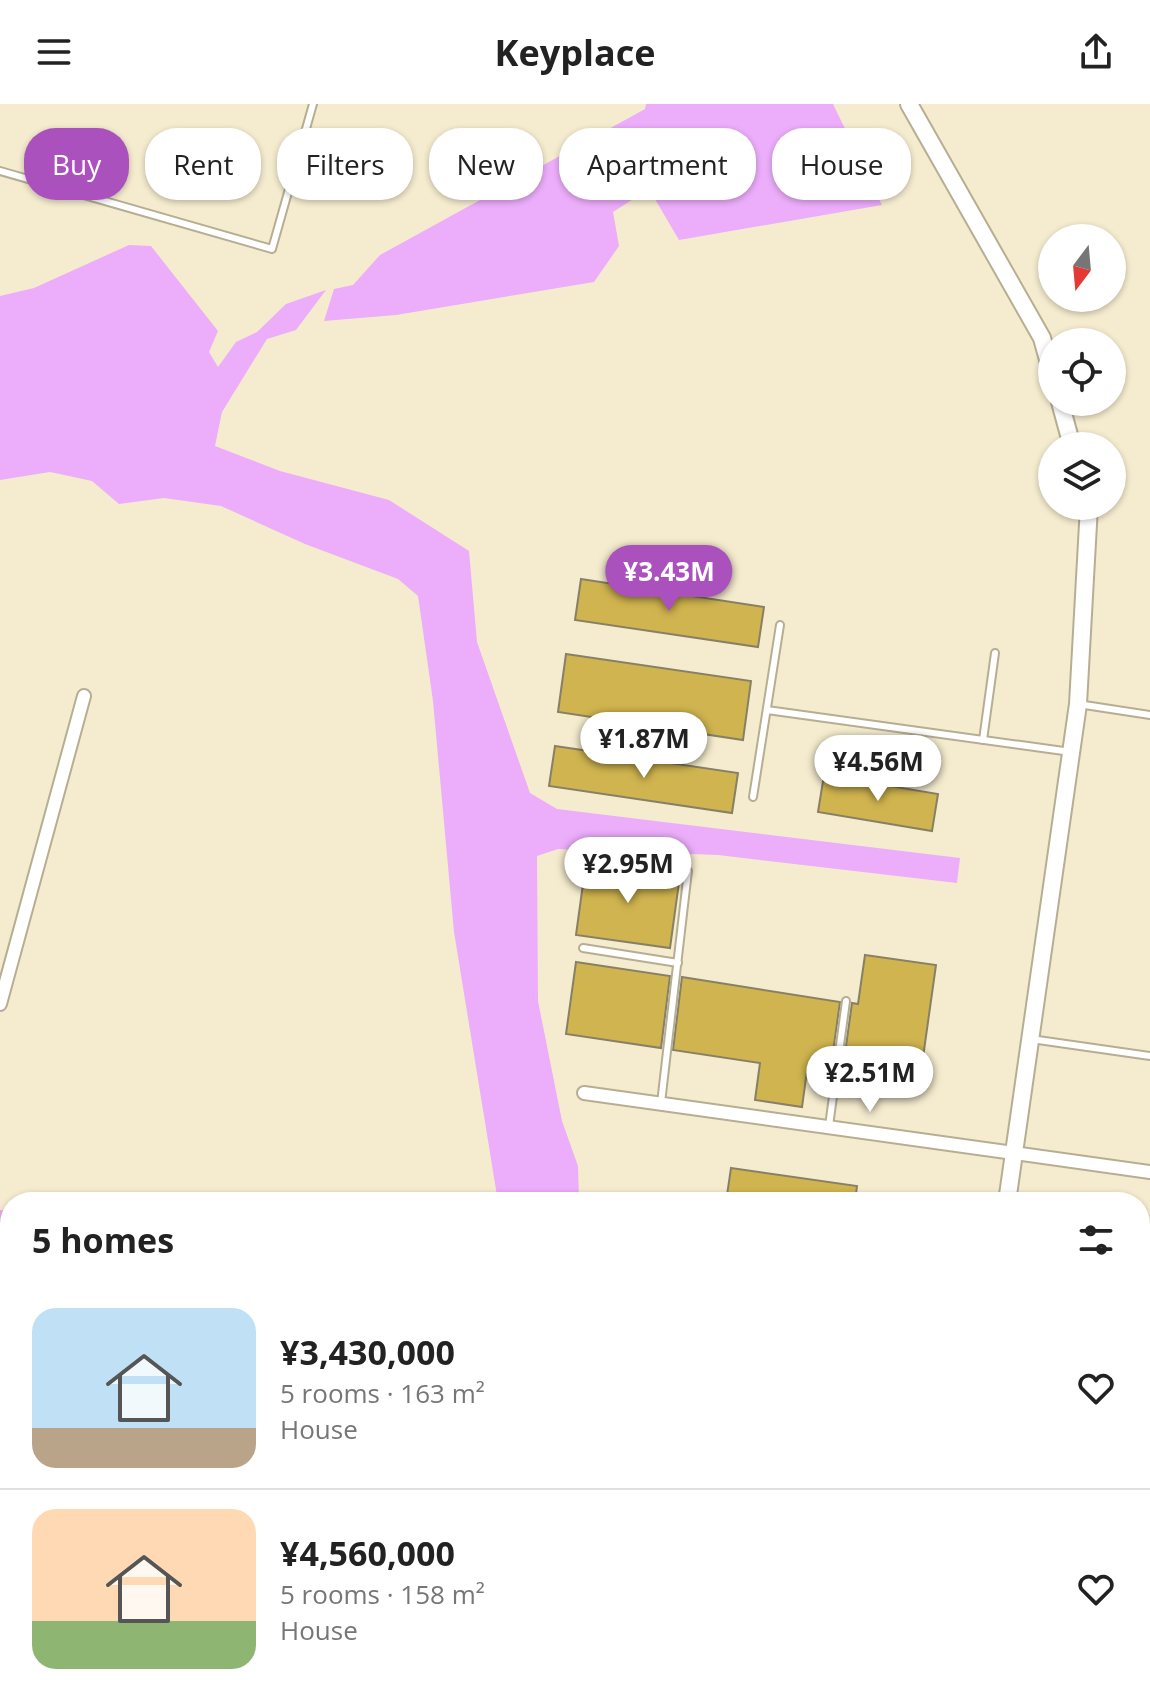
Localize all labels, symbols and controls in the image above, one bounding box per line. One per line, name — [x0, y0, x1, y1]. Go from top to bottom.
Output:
text: Keyplace — [495, 28, 655, 77]
icon: menu — [32, 30, 76, 74]
icon: share — [1074, 30, 1118, 74]
chip: Buy — [24, 128, 129, 200]
chip: Rent — [145, 128, 261, 200]
chip: Filters — [277, 128, 413, 200]
chip: New — [429, 128, 543, 200]
chip: Apartment — [559, 128, 756, 200]
chip: House — [772, 128, 911, 200]
north arrow — [1038, 224, 1126, 312]
map controls — [1038, 224, 1126, 520]
button: locate — [1038, 328, 1126, 416]
button: layers — [1038, 432, 1126, 520]
pin: ¥3.43M — [604, 545, 734, 613]
text: ¥3.43M — [623, 553, 715, 589]
pin: ¥1.87M — [579, 712, 709, 780]
text: ¥1.87M — [598, 720, 690, 756]
pin: ¥4.56M — [813, 735, 943, 803]
text: ¥4.56M — [832, 743, 924, 779]
pin: ¥2.95M — [563, 837, 693, 905]
text: ¥2.95M — [582, 845, 674, 881]
pin: ¥2.51M — [805, 1046, 935, 1114]
text: ¥2.51M — [824, 1054, 916, 1090]
text: 5 homes — [32, 1217, 174, 1263]
icon: filters — [1074, 1218, 1118, 1262]
text: ¥3,430,000 — [280, 1329, 455, 1375]
icon: home — [96, 1340, 192, 1436]
icon: heart — [1074, 1366, 1118, 1410]
text: 5 rooms · 163 m² — [280, 1375, 485, 1411]
text: House — [280, 1411, 358, 1447]
text: ¥4,560,000 — [280, 1530, 455, 1576]
icon: home — [96, 1541, 192, 1637]
icon: heart — [1074, 1567, 1118, 1611]
text: 5 rooms · 158 m² — [280, 1576, 485, 1612]
text: House — [280, 1612, 358, 1648]

